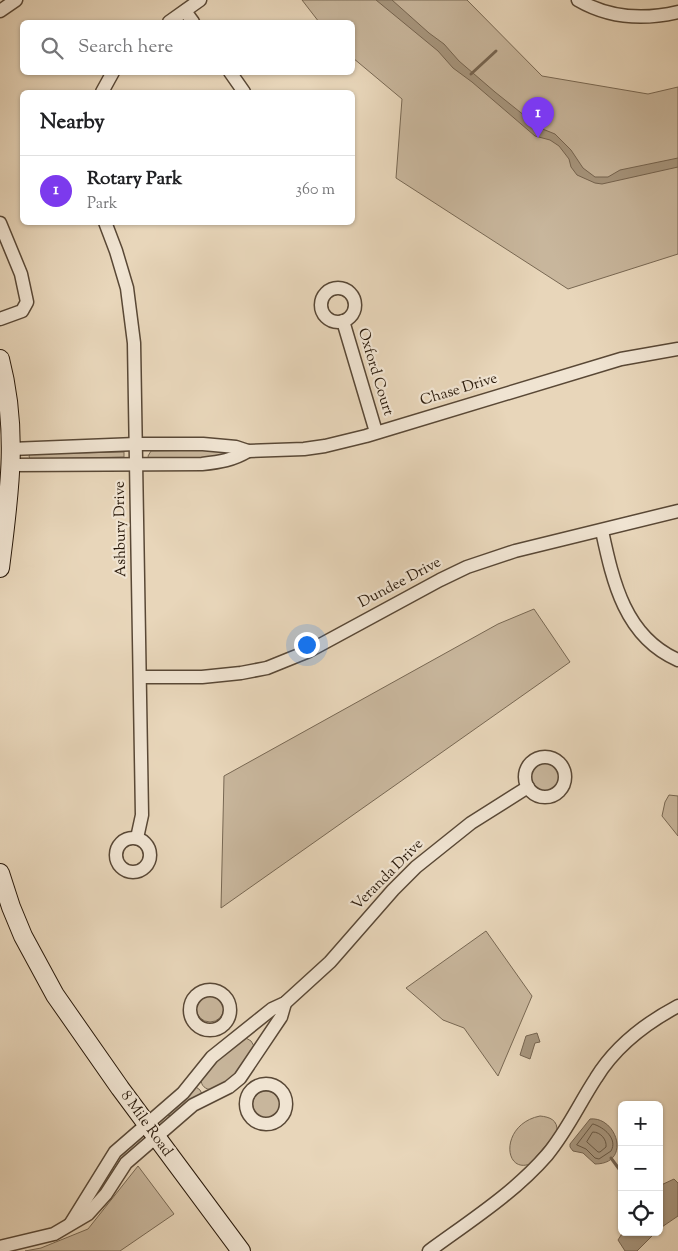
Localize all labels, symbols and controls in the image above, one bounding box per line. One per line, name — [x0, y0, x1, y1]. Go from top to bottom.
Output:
search box — [20, 20, 355, 75]
icon: search — [38, 34, 66, 62]
text: Search here — [78, 34, 173, 61]
pin: 1 — [522, 97, 554, 138]
text: Nearby — [40, 108, 105, 138]
text: Rotary Park — [87, 166, 182, 193]
text: 1 — [53, 179, 59, 202]
text: 360 m — [296, 179, 335, 202]
text: Park — [87, 193, 118, 216]
street label: Oxford Court — [352, 326, 398, 418]
street label: Chase Drive — [418, 368, 500, 412]
street label: Ashbury Drive — [110, 481, 132, 577]
street label: Dundee Drive — [355, 552, 445, 614]
your location — [294, 632, 320, 658]
street label: Veranda Drive — [347, 834, 429, 916]
street label: 8 Mile Road — [115, 1087, 177, 1162]
map controls — [618, 1101, 663, 1236]
button: + — [618, 1101, 663, 1146]
button: − — [618, 1146, 663, 1191]
button: locate — [618, 1191, 663, 1236]

